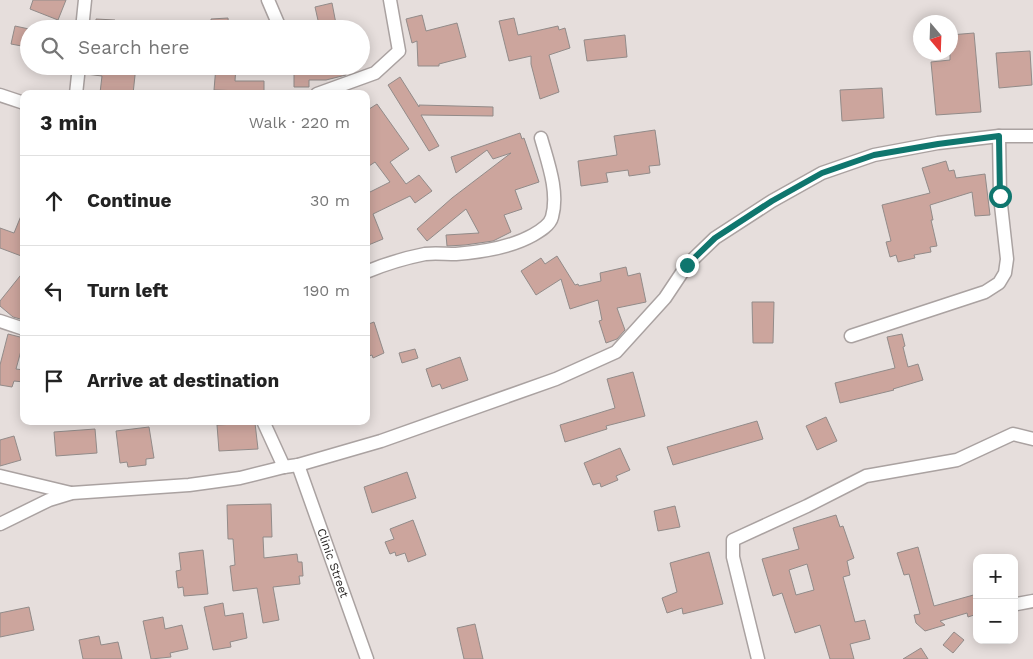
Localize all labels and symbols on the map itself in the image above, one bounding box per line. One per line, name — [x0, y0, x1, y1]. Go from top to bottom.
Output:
north arrow — [913, 15, 958, 60]
route start — [989, 185, 1012, 208]
route end — [676, 254, 699, 277]
street label: Clinic Street — [314, 526, 352, 600]

